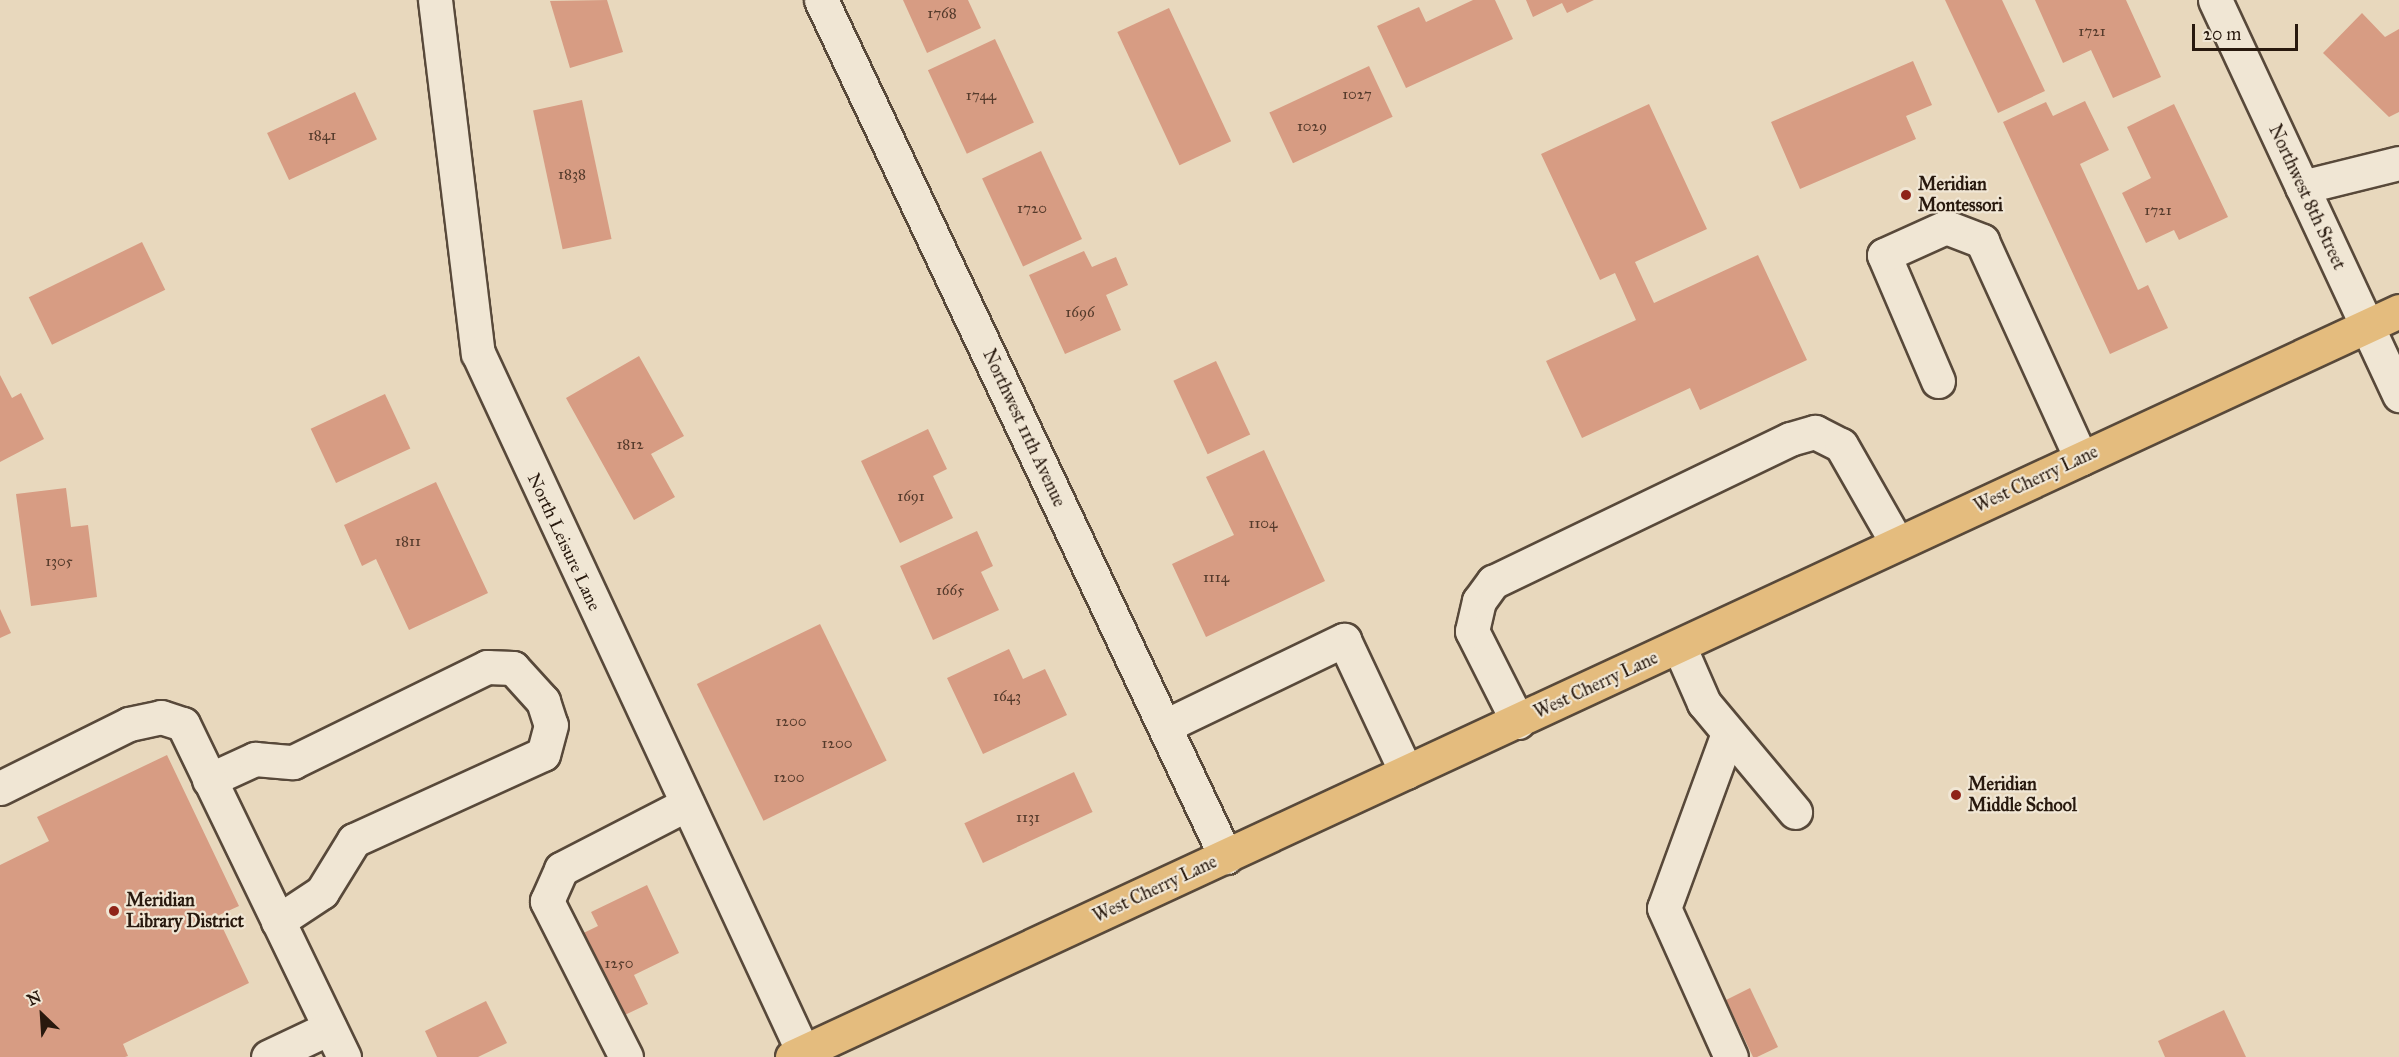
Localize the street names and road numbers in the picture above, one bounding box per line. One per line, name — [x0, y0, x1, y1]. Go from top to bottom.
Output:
street label: Northwest 8th Street — [2264, 121, 2350, 273]
street label: Northwest 11th Avenue — [978, 346, 1070, 510]
street label: West Cherry Lane — [1971, 441, 2101, 517]
street label: North Leisure Lane — [523, 470, 605, 614]
street label: West Cherry Lane — [1531, 647, 1661, 723]
street label: West Cherry Lane — [1090, 851, 1220, 927]

